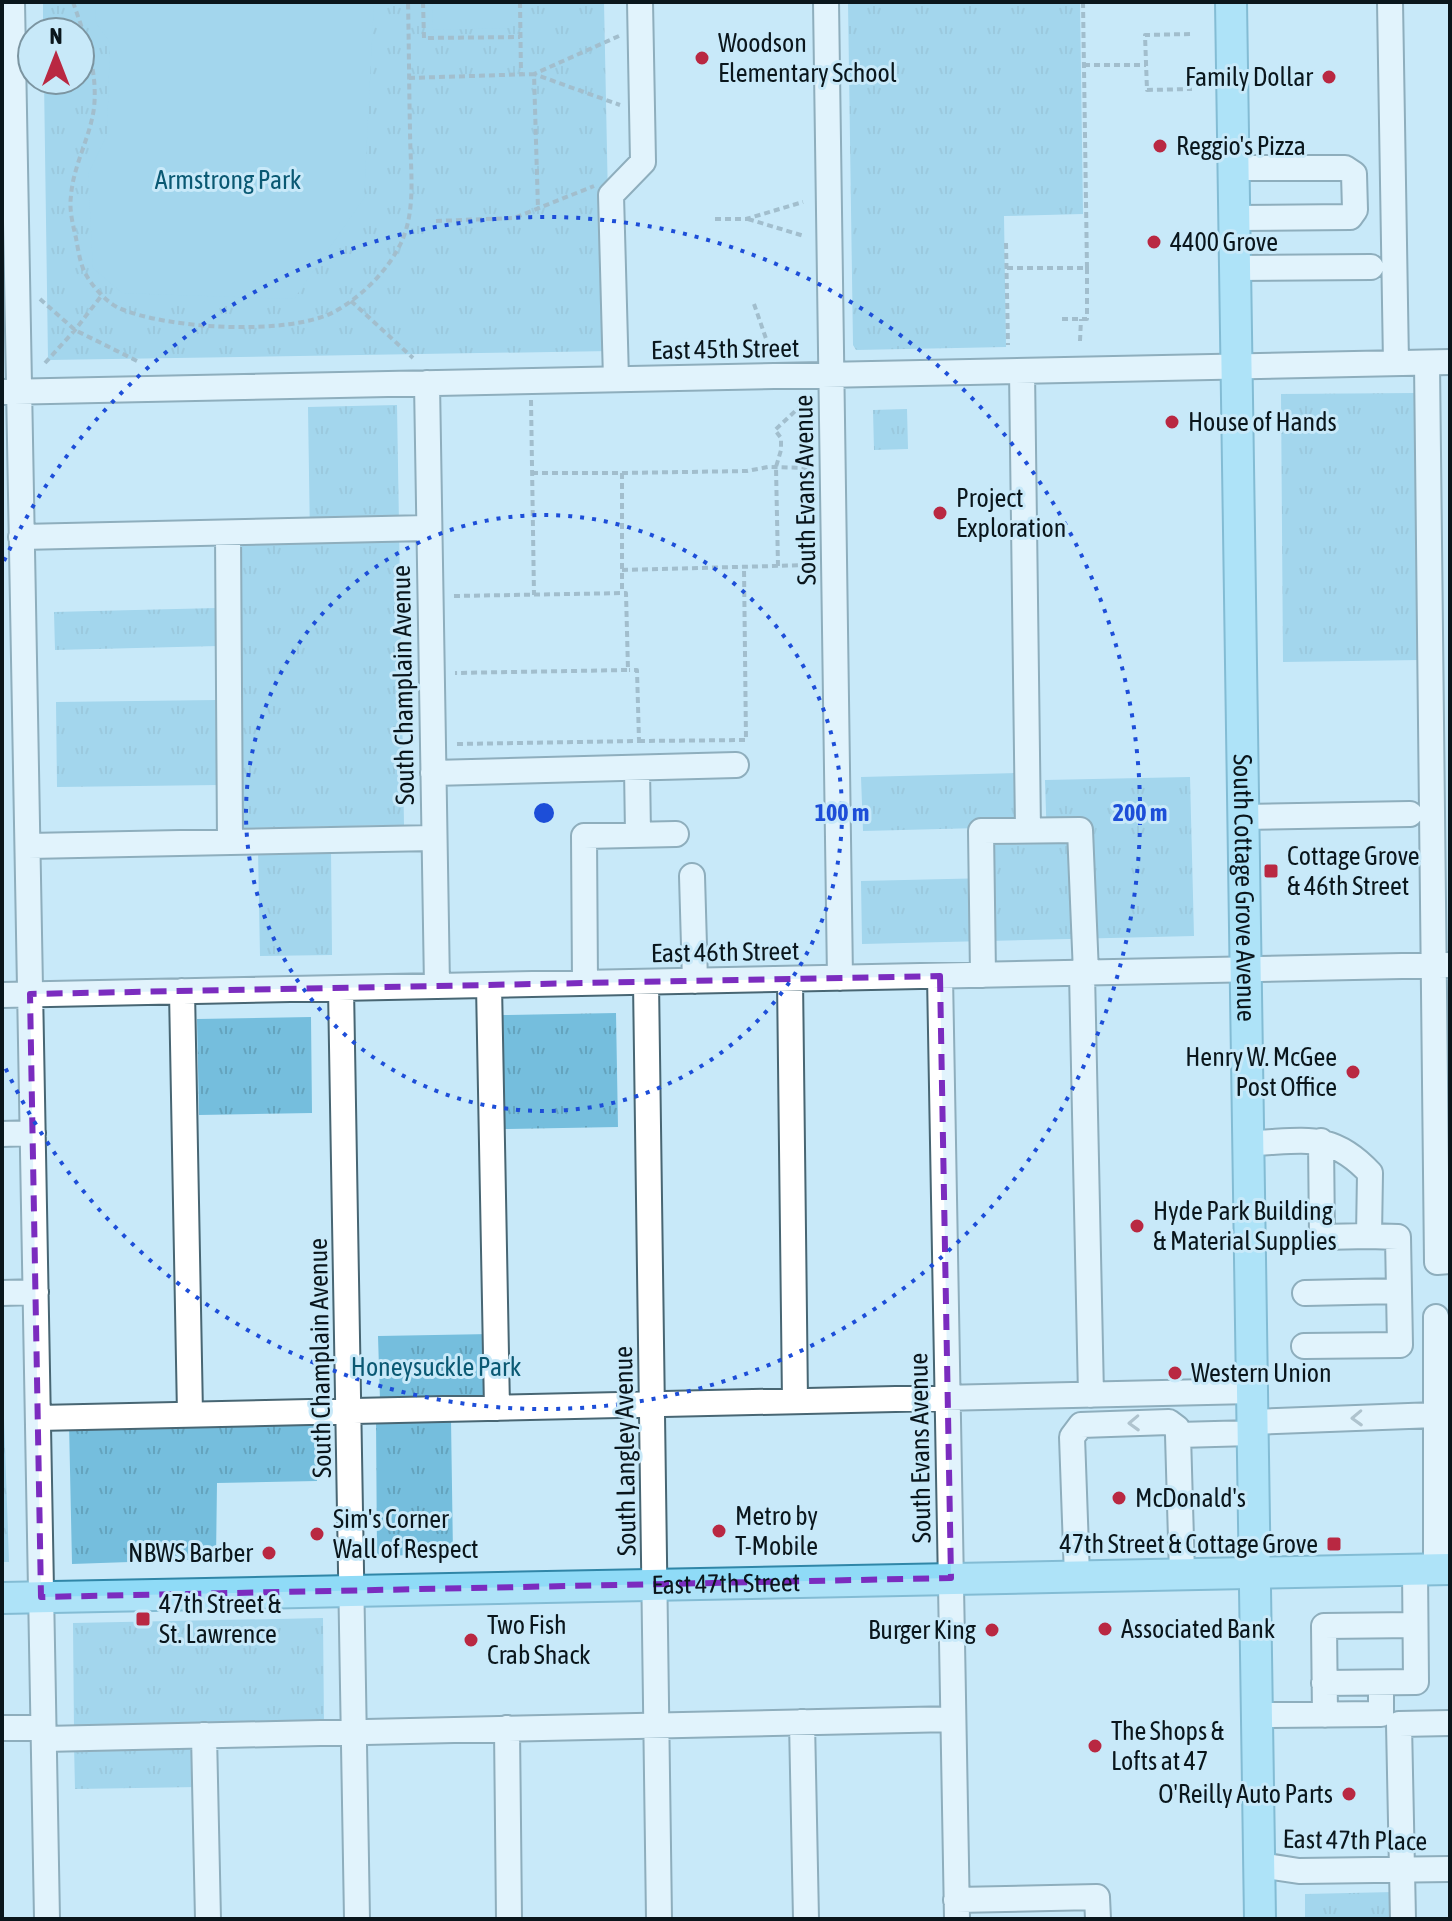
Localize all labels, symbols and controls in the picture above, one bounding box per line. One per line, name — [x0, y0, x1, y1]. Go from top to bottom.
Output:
north arrow — [16, 16, 96, 96]
text: N — [50, 23, 62, 49]
place label: Woodson Elementary School — [718, 28, 897, 88]
marker: Woodson Elementary School — [693, 49, 711, 67]
place label: Family Dollar — [1185, 62, 1313, 92]
marker: Family Dollar — [1320, 68, 1338, 86]
place label: Reggio's Pizza — [1176, 131, 1306, 161]
marker: Reggio's Pizza — [1151, 137, 1169, 155]
park label: Armstrong Park — [155, 165, 301, 195]
place label: 4400 Grove — [1170, 227, 1278, 257]
marker: 4400 Grove — [1145, 233, 1163, 251]
street label: East 45th Street — [650, 333, 800, 365]
street label: South Evans Avenue — [788, 395, 822, 585]
place label: House of Hands — [1188, 407, 1337, 437]
marker: House of Hands — [1163, 413, 1181, 431]
place label: Project Exploration — [956, 483, 1066, 543]
marker: Project Exploration — [931, 504, 949, 522]
street label: South Champlain Avenue — [386, 565, 420, 805]
street label: South Cottage Grove Avenue — [1227, 754, 1261, 1022]
centre of rings — [530, 799, 558, 827]
text: 100 m — [815, 799, 869, 826]
text: 200 m — [1113, 799, 1167, 826]
place label: Cottage Grove & 46th Street — [1287, 841, 1420, 901]
marker: Cottage Grove & 46th Street — [1262, 862, 1280, 880]
street label: East 46th Street — [650, 936, 800, 968]
place label: Henry W. McGee Post Office — [1185, 1042, 1337, 1102]
marker: Henry W. McGee Post Office — [1344, 1063, 1362, 1081]
place label: Hyde Park Building & Material Supplies — [1153, 1196, 1337, 1256]
marker: Hyde Park Building & Material Supplies — [1128, 1217, 1146, 1235]
street label: South Champlain Avenue — [303, 1238, 337, 1478]
street label: South Langley Avenue — [608, 1346, 642, 1556]
park label: Honeysuckle Park — [351, 1352, 521, 1382]
street label: South Evans Avenue — [903, 1353, 937, 1543]
place label: Western Union — [1191, 1358, 1332, 1388]
marker: Western Union — [1166, 1364, 1184, 1382]
one-way arrow — [1350, 1410, 1363, 1427]
one-way arrow — [1127, 1415, 1140, 1432]
place label: McDonald's — [1135, 1483, 1246, 1513]
marker: McDonald's — [1110, 1489, 1128, 1507]
place label: Metro by T-Mobile — [735, 1501, 818, 1561]
place label: Sim's Corner Wall of Respect — [333, 1504, 479, 1564]
marker: Metro by T-Mobile — [710, 1522, 728, 1540]
marker: Sim's Corner Wall of Respect — [308, 1525, 326, 1543]
place label: 47th Street & Cottage Grove — [1060, 1529, 1318, 1559]
marker: 47th Street & Cottage Grove — [1325, 1535, 1343, 1553]
place label: NBWS Barber — [128, 1538, 253, 1568]
marker: NBWS Barber — [260, 1544, 278, 1562]
street label: East 47th Street — [651, 1567, 800, 1600]
place label: 47th Street & St. Lawrence — [159, 1589, 282, 1649]
marker: 47th Street & St. Lawrence — [134, 1610, 152, 1628]
place label: Two Fish Crab Shack — [487, 1610, 591, 1670]
place label: Associated Bank — [1121, 1614, 1275, 1644]
place label: Burger King — [868, 1615, 977, 1645]
marker: Associated Bank — [1096, 1620, 1114, 1638]
marker: Burger King — [983, 1621, 1001, 1639]
marker: Two Fish Crab Shack — [462, 1631, 480, 1649]
place label: The Shops & Lofts at 47 — [1111, 1716, 1225, 1776]
marker: The Shops & Lofts at 47 — [1086, 1737, 1104, 1755]
place label: O'Reilly Auto Parts — [1158, 1779, 1333, 1809]
marker: O'Reilly Auto Parts — [1340, 1785, 1358, 1803]
street label: East 47th Place — [1282, 1824, 1428, 1856]

